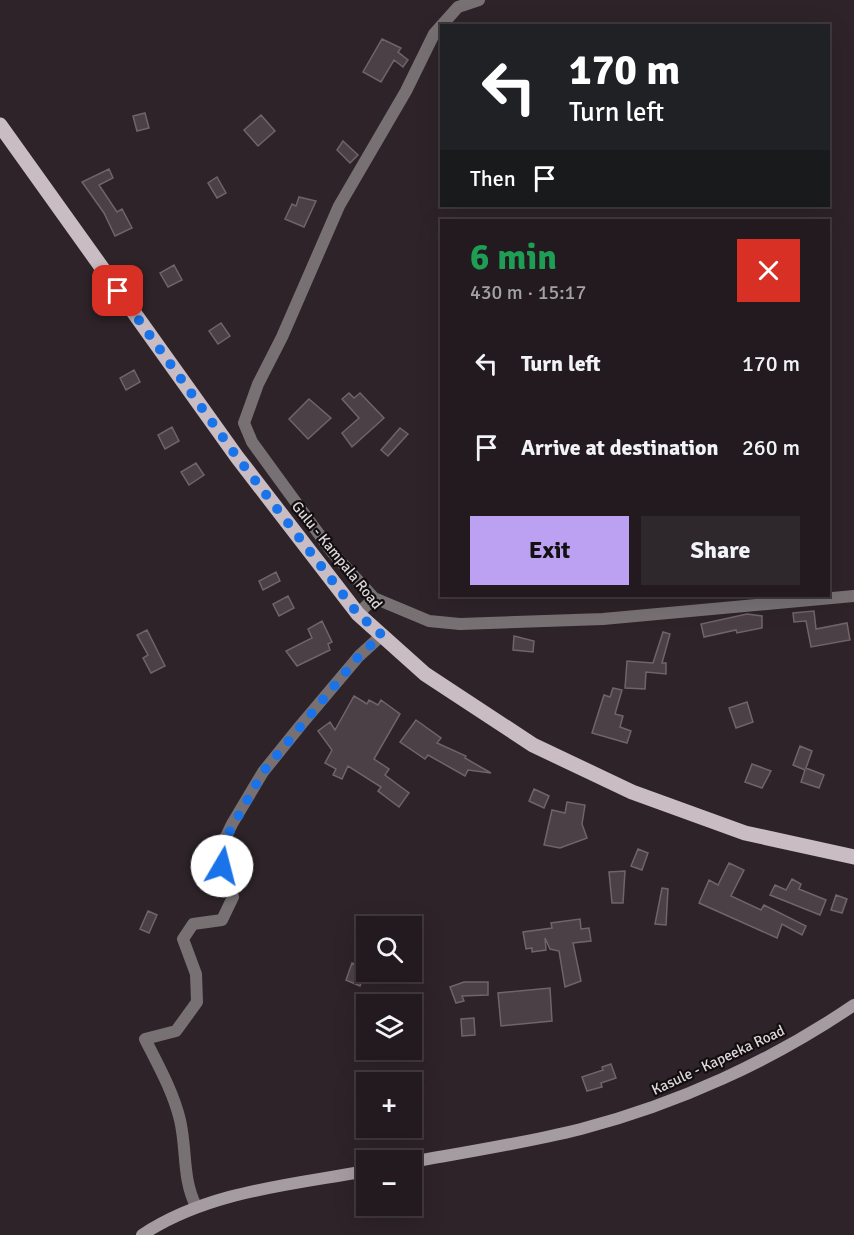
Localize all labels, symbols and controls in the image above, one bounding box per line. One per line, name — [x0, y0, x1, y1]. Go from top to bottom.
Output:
text: 170 m — [569, 45, 680, 96]
icon: left — [470, 48, 548, 126]
text: Turn left — [569, 96, 664, 129]
icon: arrive — [528, 162, 561, 195]
text: Then — [470, 165, 516, 192]
text: 6 min — [470, 235, 557, 280]
button: close — [737, 239, 800, 302]
pin — [92, 265, 143, 316]
icon: arrive — [101, 274, 134, 307]
text: 430 m · 15:17 — [470, 280, 586, 305]
icon: left — [470, 347, 503, 380]
text: Turn left — [521, 350, 601, 377]
text: 170 m — [742, 350, 800, 377]
icon: arrive — [470, 431, 503, 464]
text: Arrive at destination — [521, 434, 718, 461]
text: 260 m — [742, 434, 800, 461]
street label: Gulu - Kampala Road — [288, 497, 386, 613]
button: Exit — [470, 516, 629, 585]
button: Share — [641, 516, 800, 585]
position arrow — [190, 834, 254, 898]
map controls — [356, 916, 422, 1216]
button: search — [356, 916, 422, 982]
button: layers — [356, 994, 422, 1060]
street label: Kasule - Kapeeka Road — [649, 1021, 788, 1099]
button: + — [356, 1072, 422, 1138]
button: − — [356, 1150, 422, 1216]

